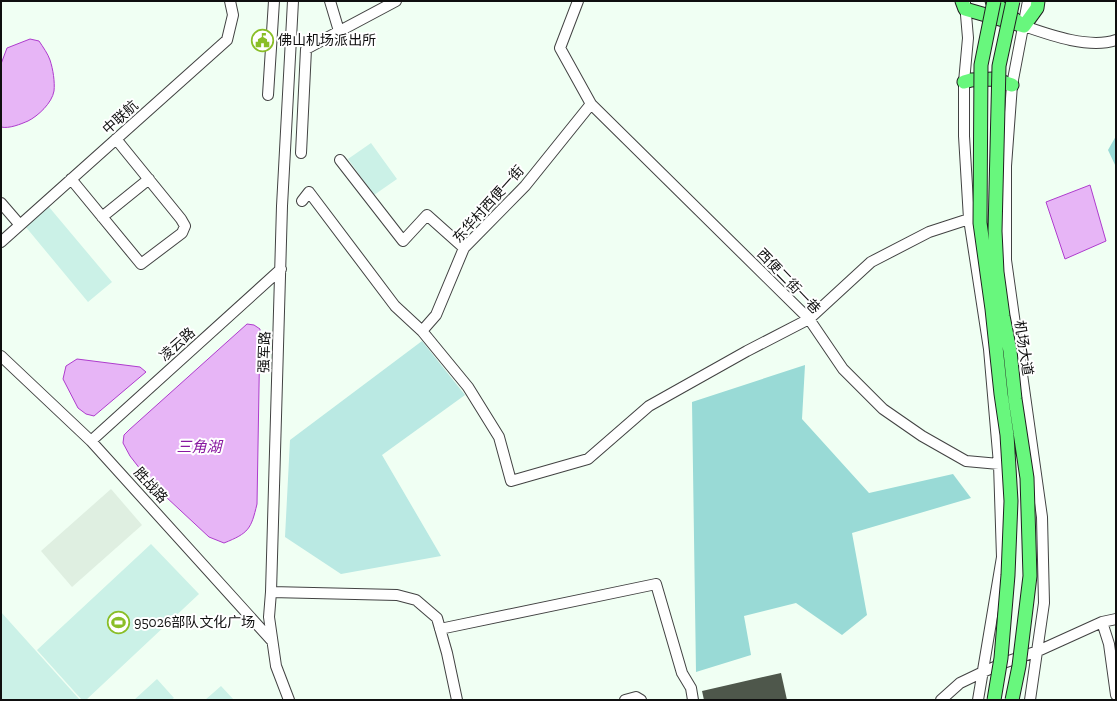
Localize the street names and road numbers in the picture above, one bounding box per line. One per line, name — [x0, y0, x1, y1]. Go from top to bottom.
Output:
street label: 中联航 — [99, 97, 142, 138]
street label: 东华村西便一街 — [449, 162, 527, 246]
street label: 西便二街一巷 — [753, 245, 824, 317]
street label: 机场大道 — [1011, 319, 1036, 377]
street label: 凌云路 — [156, 324, 199, 365]
street label: 强军路 — [255, 331, 274, 373]
street label: 胜战路 — [130, 464, 171, 507]

